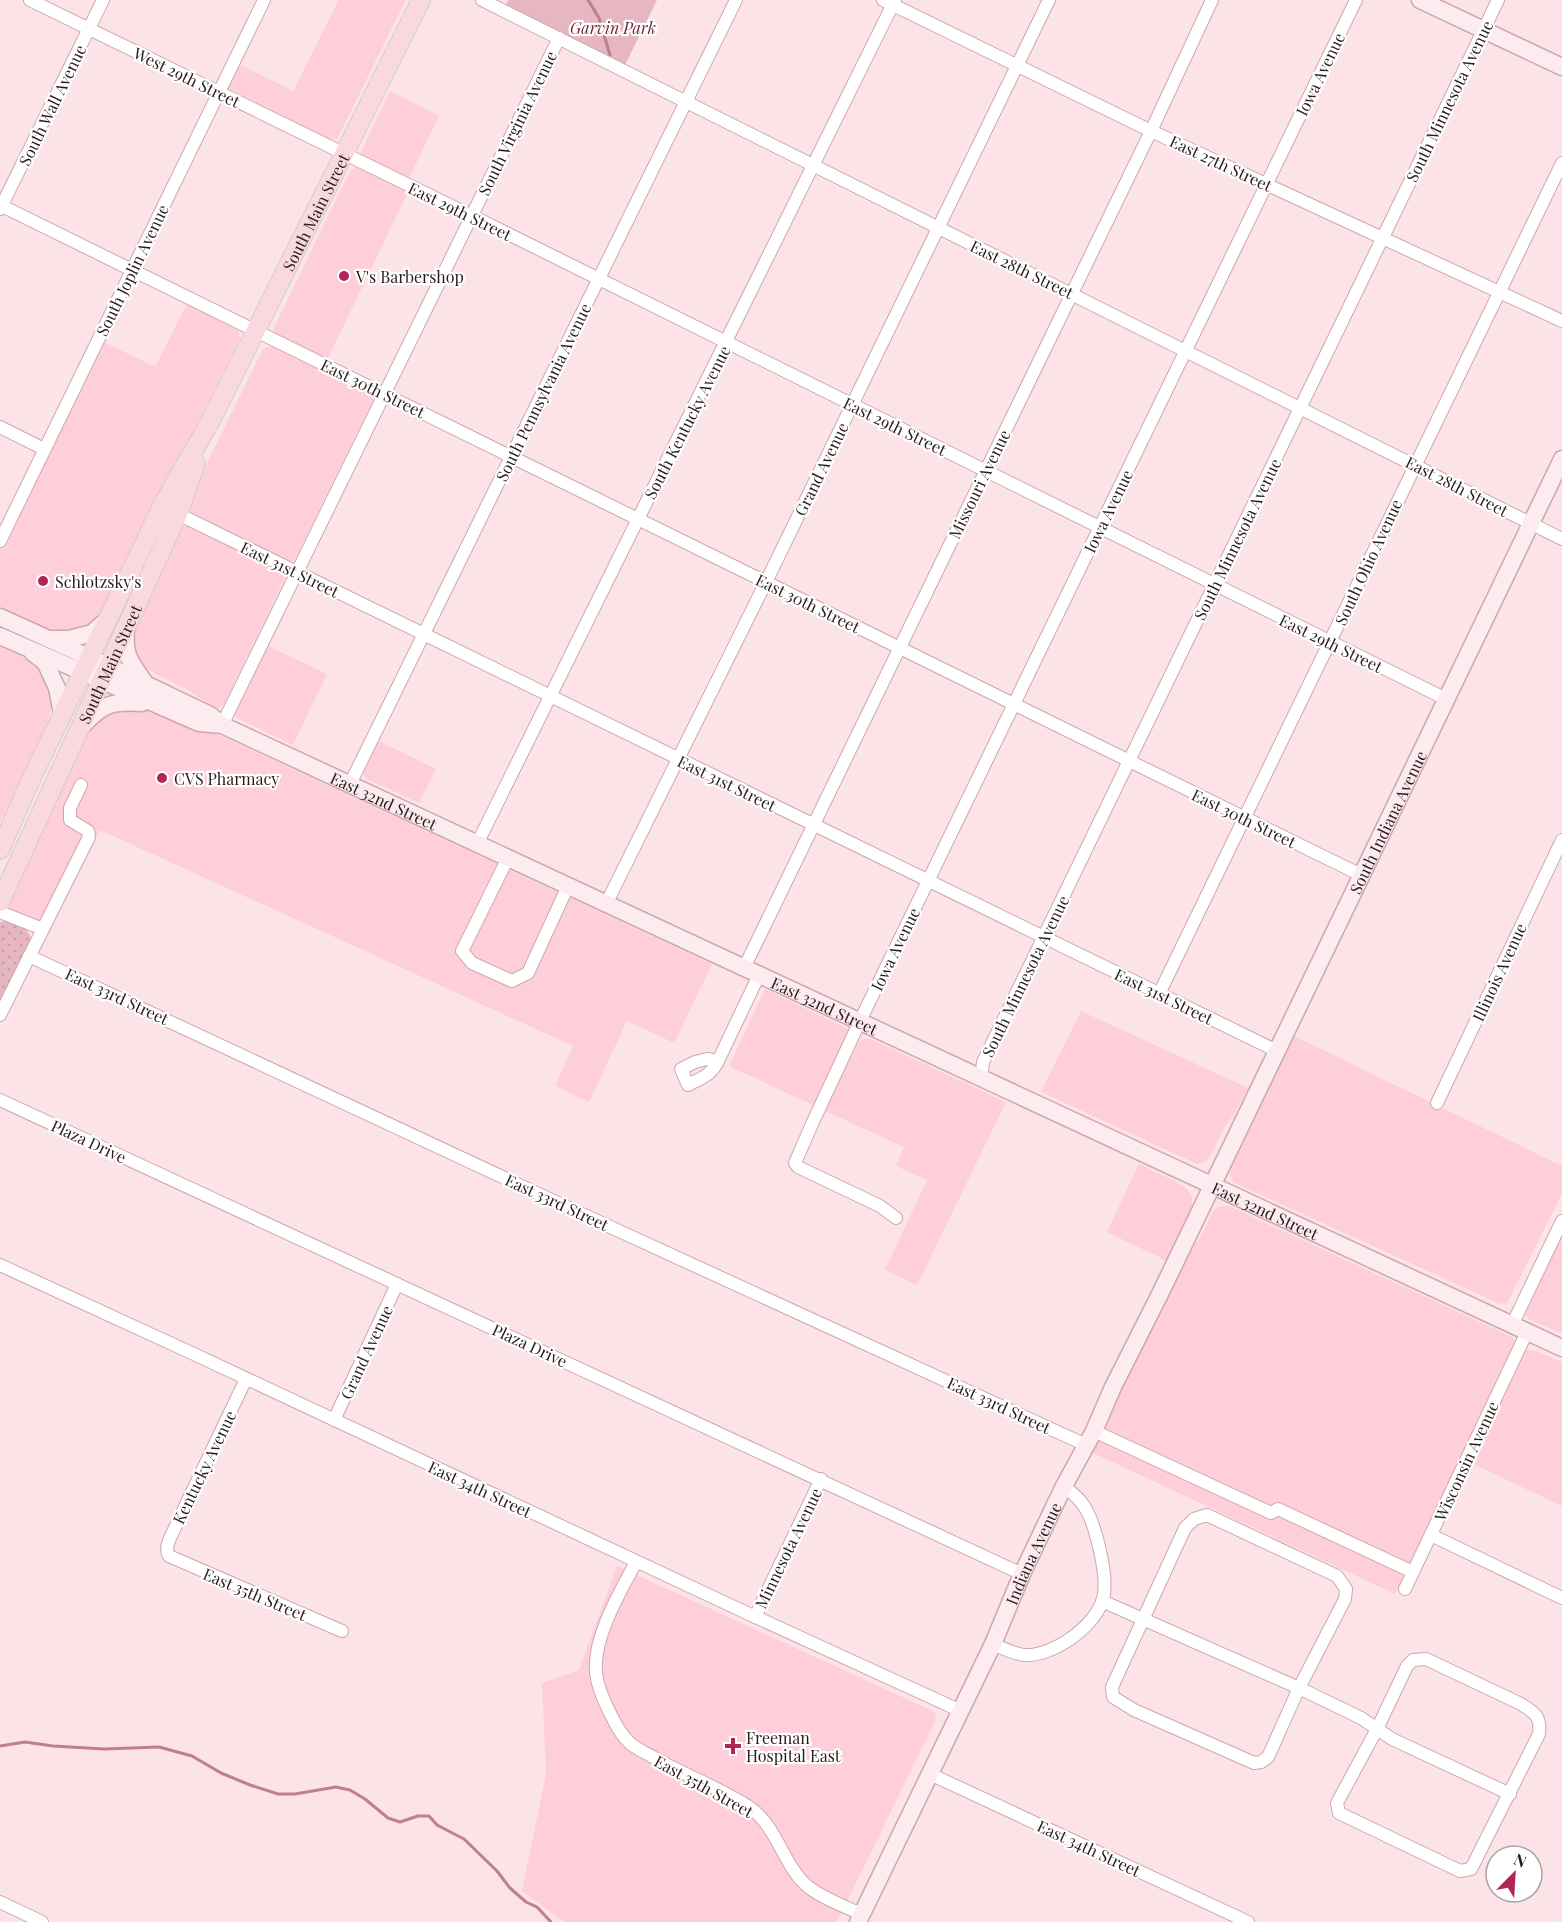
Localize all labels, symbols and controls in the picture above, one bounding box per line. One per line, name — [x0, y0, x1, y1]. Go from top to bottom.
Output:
park label: Garvin Park — [570, 17, 656, 38]
street label: South Minnesota Avenue — [1401, 17, 1497, 185]
street label: Iowa Avenue — [1291, 29, 1349, 119]
street label: South Wall Avenue — [14, 41, 90, 169]
street label: West 29th Street — [129, 42, 244, 112]
street label: South Virginia Avenue — [473, 47, 561, 199]
street label: East 27th Street — [1167, 130, 1276, 196]
street label: South Main Street — [277, 149, 353, 274]
street label: East 29th Street — [405, 177, 515, 245]
street label: South Joplin Avenue — [91, 201, 173, 339]
street label: East 28th Street — [967, 235, 1077, 303]
place label: V's Barbershop — [355, 266, 464, 287]
marker: V's Barbershop — [337, 269, 351, 283]
street label: South Pennsylvania Avenue — [491, 300, 595, 484]
street label: South Kentucky Avenue — [639, 342, 735, 502]
street label: East 30th Street — [318, 354, 429, 422]
street label: East 29th Street — [840, 392, 950, 460]
street label: Grand Avenue — [789, 419, 853, 519]
street label: Missouri Avenue — [943, 426, 1015, 542]
street label: East 28th Street — [1402, 451, 1512, 521]
street label: South Minnesota Avenue — [1189, 455, 1285, 623]
street label: Iowa Avenue — [1079, 466, 1137, 556]
street label: South Ohio Avenue — [1330, 496, 1406, 628]
street label: East 31st Street — [237, 536, 343, 602]
street label: East 30th Street — [753, 569, 864, 637]
place label: Schlotzsky's — [55, 571, 141, 592]
marker: Schlotzsky's — [36, 574, 50, 588]
street label: South Main Street — [73, 601, 146, 727]
street label: East 29th Street — [1276, 609, 1386, 677]
street label: South Indiana Avenue — [1344, 747, 1431, 897]
street label: East 31st Street — [674, 750, 780, 816]
street label: East 32nd Street — [327, 767, 441, 834]
place label: CVS Pharmacy — [174, 768, 279, 789]
marker: CVS Pharmacy — [155, 771, 169, 785]
street label: East 30th Street — [1189, 784, 1300, 852]
street label: South Minnesota Avenue — [977, 892, 1073, 1060]
street label: Iowa Avenue — [866, 904, 924, 994]
street label: Illinois Avenue — [1467, 920, 1531, 1024]
street label: East 33rd Street — [62, 963, 172, 1029]
street label: East 31st Street — [1111, 963, 1217, 1029]
street label: East 32nd Street — [768, 971, 882, 1039]
street label: Plaza Drive — [48, 1115, 130, 1167]
street label: East 33rd Street — [502, 1169, 612, 1235]
street label: East 32nd Street — [1209, 1176, 1322, 1244]
street label: Grand Avenue — [335, 1302, 397, 1402]
street label: Plaza Drive — [489, 1319, 571, 1371]
street label: East 33rd Street — [944, 1372, 1054, 1438]
street label: Wisconsin Avenue — [1429, 1398, 1503, 1525]
street label: Kentucky Avenue — [167, 1407, 241, 1527]
street label: East 34th Street — [425, 1456, 535, 1522]
street label: Minnesota Avenue — [750, 1484, 826, 1612]
street label: Indiana Avenue — [1000, 1499, 1065, 1608]
street label: East 35th Street — [200, 1563, 310, 1625]
place label: Freeman Hospital East — [746, 1727, 841, 1766]
marker: Freeman Hospital East — [724, 1737, 742, 1755]
street label: East 35th Street — [651, 1750, 758, 1822]
street label: East 34th Street — [1034, 1815, 1144, 1881]
north arrow — [1484, 1844, 1544, 1904]
text: N — [1511, 1848, 1530, 1872]

